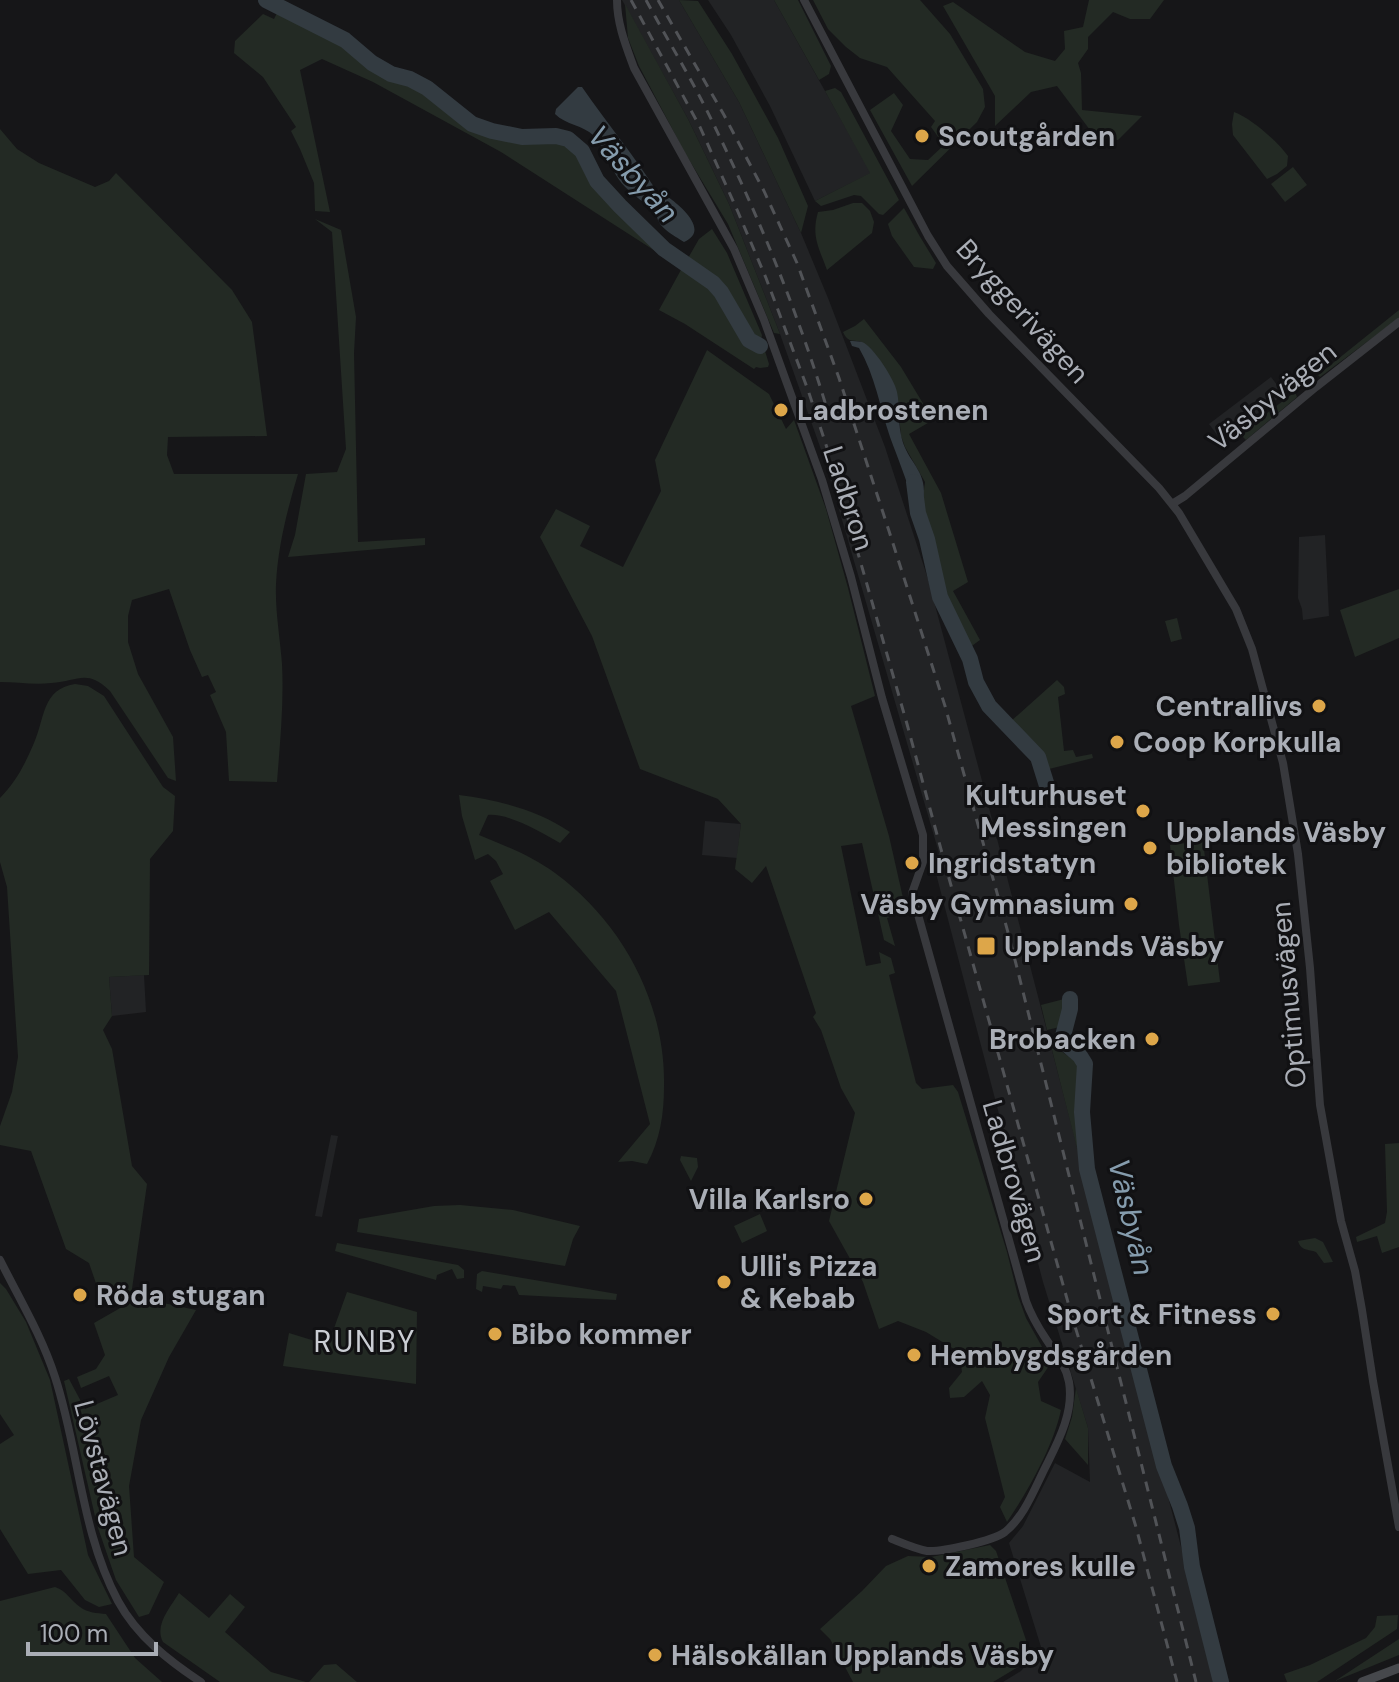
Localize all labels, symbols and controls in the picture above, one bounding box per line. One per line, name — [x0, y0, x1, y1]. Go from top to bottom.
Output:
water label: Väsbyån — [579, 117, 687, 231]
place label: Scoutgården — [938, 118, 1115, 155]
marker: Scoutgården — [913, 127, 931, 145]
street label: Bryggerivägen — [948, 231, 1097, 391]
street label: Väsbyvägen — [1201, 333, 1344, 459]
place label: Ladbrostenen — [797, 392, 989, 429]
marker: Ladbrostenen — [772, 401, 790, 419]
street label: Ladbron — [814, 441, 883, 555]
place label: Centrallivs — [1155, 688, 1303, 725]
marker: Centrallivs — [1310, 697, 1328, 715]
place label: Coop Korpkulla — [1133, 724, 1342, 761]
marker: Coop Korpkulla — [1108, 733, 1126, 751]
place label: Kulturhuset Messingen — [965, 777, 1127, 846]
marker: Kulturhuset Messingen — [1134, 802, 1152, 820]
place label: Upplands Väsby bibliotek — [1166, 814, 1386, 883]
marker: Upplands Väsby bibliotek — [1141, 839, 1159, 857]
place label: Ingridstatyn — [928, 845, 1096, 882]
marker: Ingridstatyn — [903, 854, 921, 872]
place label: Väsby Gymnasium — [860, 886, 1115, 923]
marker: Väsby Gymnasium — [1122, 895, 1140, 913]
street label: Optimusvägen — [1262, 900, 1315, 1090]
place label: Upplands Väsby — [1004, 928, 1224, 965]
marker: Upplands Väsby — [975, 935, 997, 957]
place label: Brobacken — [989, 1021, 1136, 1058]
marker: Brobacken — [1143, 1030, 1161, 1048]
street label: Ladbrovägen — [974, 1096, 1055, 1267]
water label: Väsbyån — [1099, 1155, 1164, 1279]
place label: Villa Karlsro — [689, 1181, 850, 1218]
marker: Villa Karlsro — [857, 1190, 875, 1208]
place label: Ulli's Pizza & Kebab — [740, 1248, 878, 1317]
marker: Ulli's Pizza & Kebab — [715, 1273, 733, 1291]
place label: Röda stugan — [96, 1277, 265, 1314]
marker: Röda stugan — [71, 1286, 89, 1304]
place label: Sport & Fitness — [1047, 1296, 1257, 1333]
marker: Sport & Fitness — [1264, 1305, 1282, 1323]
place label: Bibo kommer — [511, 1316, 692, 1353]
district label: RUNBY — [314, 1322, 416, 1361]
marker: Bibo kommer — [486, 1325, 504, 1343]
place label: Hembygdsgården — [930, 1337, 1172, 1374]
marker: Hembygdsgården — [905, 1346, 923, 1364]
street label: Lövstavägen — [65, 1396, 142, 1560]
place label: Zamores kulle — [945, 1548, 1136, 1585]
marker: Zamores kulle — [920, 1557, 938, 1575]
scale bar — [28, 1606, 156, 1656]
text: 100 m — [40, 1618, 108, 1649]
place label: Hälsokällan Upplands Väsby — [671, 1637, 1054, 1674]
marker: Hälsokällan Upplands Väsby — [646, 1646, 664, 1664]

